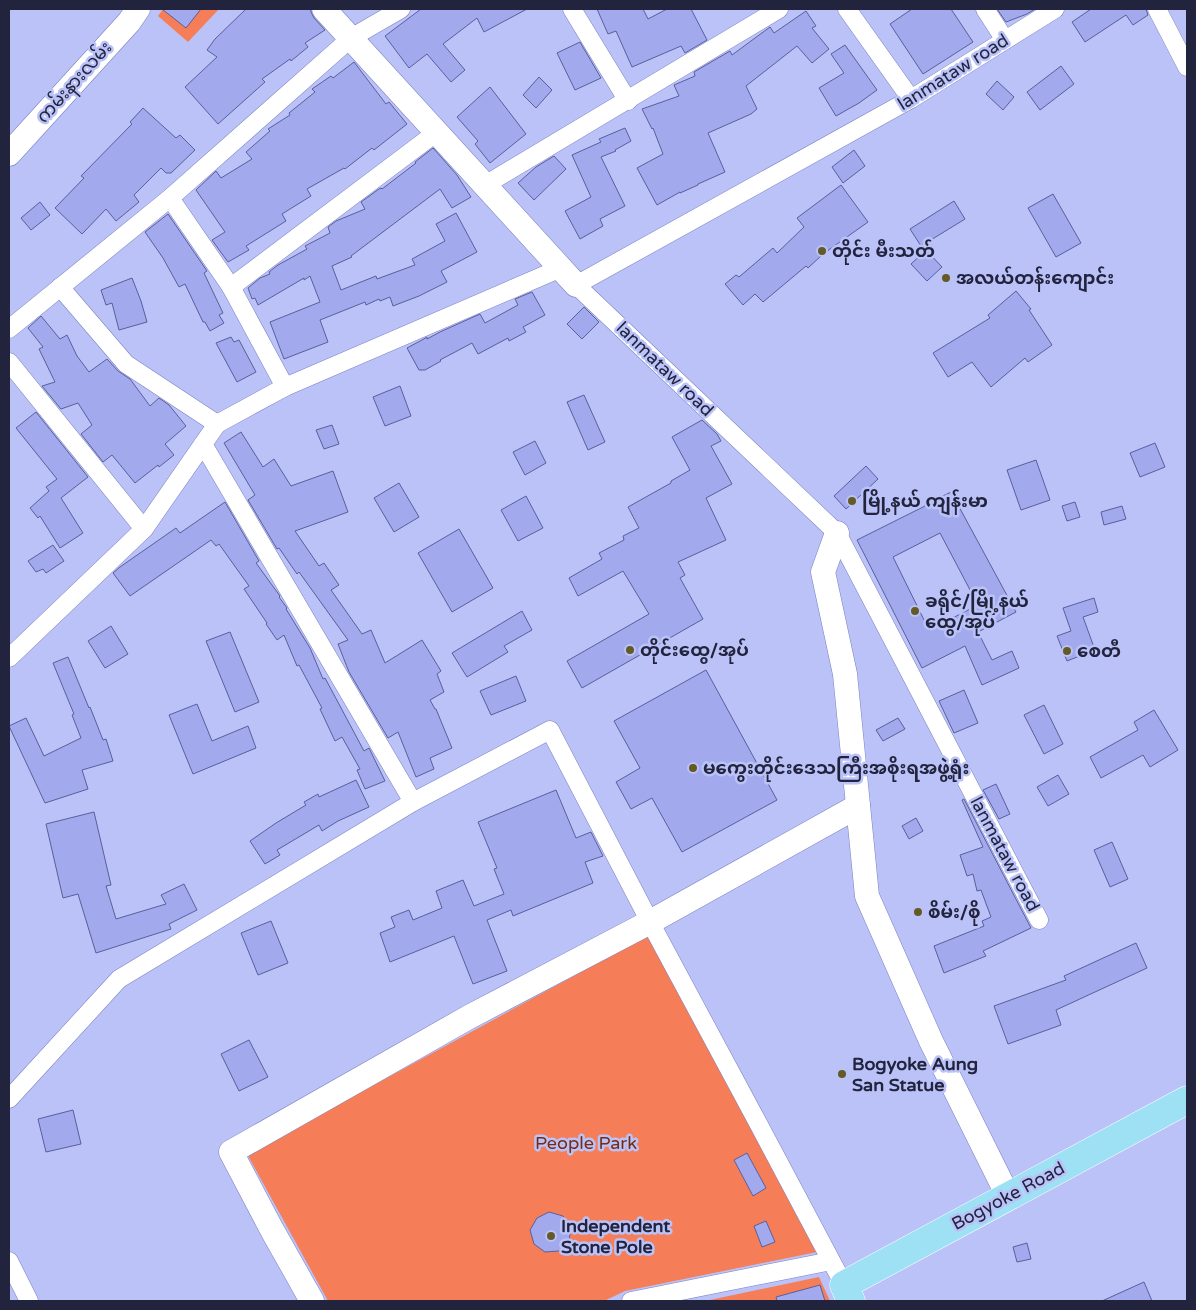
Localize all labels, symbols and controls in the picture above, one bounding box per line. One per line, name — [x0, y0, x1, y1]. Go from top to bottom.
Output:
street label: lanmataw road — [893, 29, 1013, 115]
street label: ကမ်းနားလမ်း — [30, 35, 119, 130]
place label: တိုင်း မီးသတ် — [832, 239, 935, 265]
marker: တိုင်း မီးသတ် — [816, 245, 828, 257]
place label: အလယ်တန်းကျောင်း — [956, 266, 1114, 293]
marker: အလယ်တန်းကျောင်း — [940, 272, 952, 284]
street label: lanmataw road — [612, 317, 718, 421]
place label: မြို့နယ် ကျန်းမာ — [862, 489, 988, 516]
marker: မြို့နယ် ကျန်းမာ — [846, 495, 858, 507]
place label: ခရိုင်/မြို့နယ် ထွေ/အုပ် — [925, 589, 1029, 636]
marker: ခရိုင်/မြို့နယ် ထွေ/အုပ် — [909, 605, 921, 617]
place label: တိုင်းထွေ/အုပ် — [640, 638, 749, 664]
place label: စေတီ — [1077, 639, 1121, 662]
marker: တိုင်းထွေ/အုပ် — [624, 644, 636, 656]
marker: စေတီ — [1061, 645, 1073, 657]
place label: မကွေးတိုင်းဒေသကြီးအစိုးရအဖွဲ့ရုံး — [703, 756, 969, 782]
marker: မကွေးတိုင်းဒေသကြီးအစိုးရအဖွဲ့ရုံး — [687, 762, 699, 774]
street label: lanmataw road — [966, 793, 1044, 915]
place label: စိမ်း/စို — [928, 900, 981, 926]
marker: စိမ်း/စို — [912, 906, 924, 918]
place label: Bogyoke Aung San Statue — [852, 1053, 978, 1096]
marker: Bogyoke Aung San Statue — [836, 1068, 848, 1080]
park label: People Park — [535, 1132, 637, 1154]
street label: Bogyoke Road — [948, 1157, 1068, 1235]
place label: Independent Stone Pole — [561, 1215, 670, 1258]
marker: Independent Stone Pole — [545, 1230, 557, 1242]

